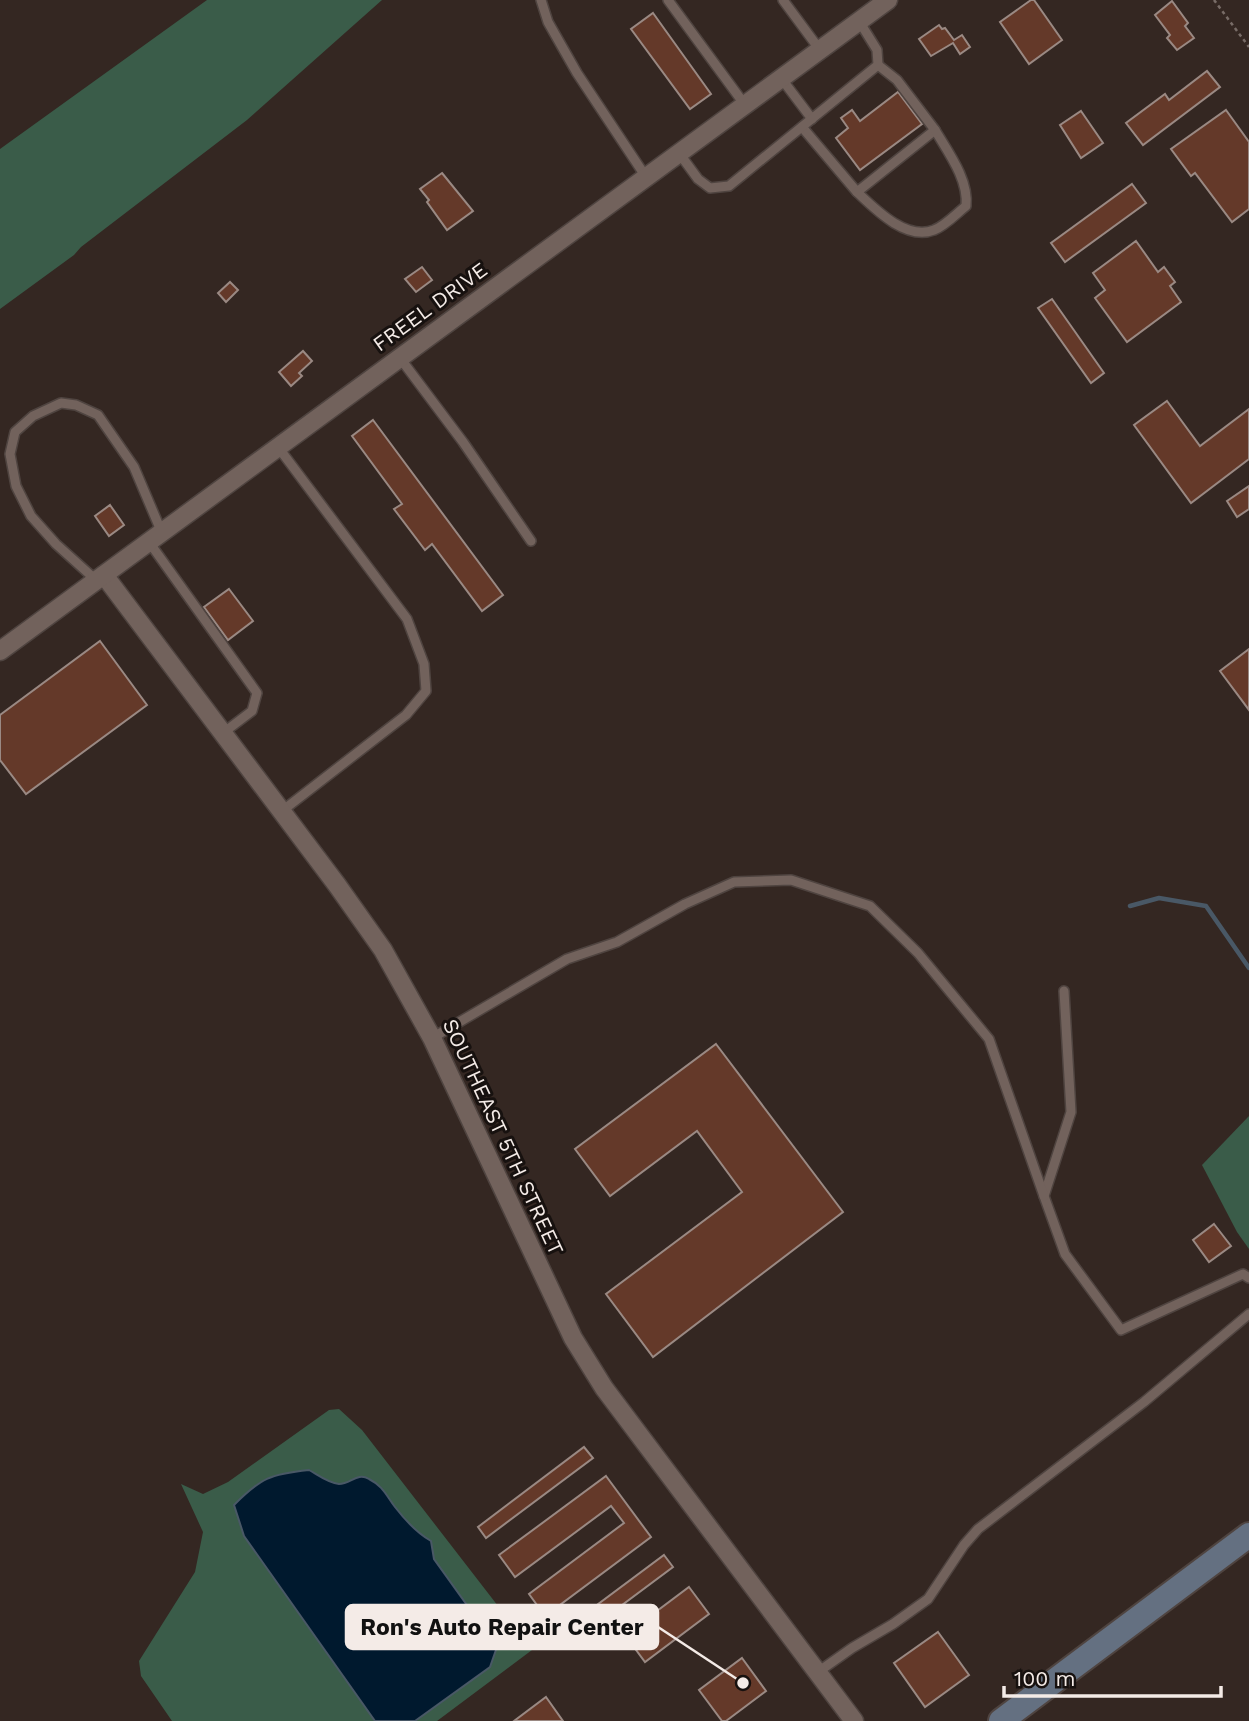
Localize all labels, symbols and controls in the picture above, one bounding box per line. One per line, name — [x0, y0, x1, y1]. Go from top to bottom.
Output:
street label: FREEL DRIVE — [368, 257, 492, 356]
street label: SOUTHEAST 5TH STREET — [438, 1015, 569, 1259]
callout: Ron's Auto Repair Center — [346, 1605, 658, 1649]
text: Ron's Auto Repair Center — [360, 1614, 644, 1641]
scale bar — [1004, 1654, 1221, 1698]
text: 100 m — [1014, 1666, 1076, 1691]

